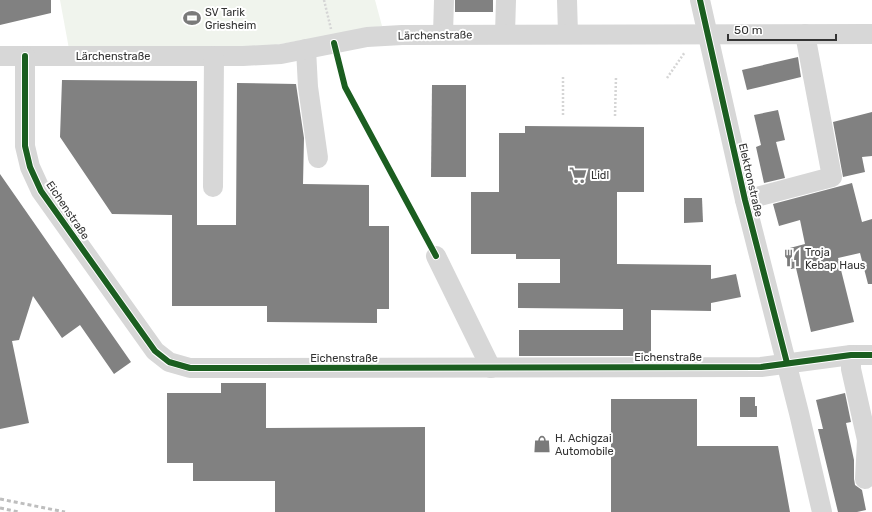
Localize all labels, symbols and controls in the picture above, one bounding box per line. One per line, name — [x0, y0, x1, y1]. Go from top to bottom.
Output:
place label: SV Tarik Griesheim — [205, 6, 257, 32]
sports icon: SV Tarik Griesheim — [182, 8, 202, 28]
scale bar — [728, 16, 836, 42]
text: 50 m — [734, 23, 762, 37]
street label: Lärchenstraße — [398, 28, 472, 43]
street label: Lärchenstraße — [76, 50, 150, 63]
street label: Elektronstraße — [736, 142, 765, 218]
supermarket icon: Lidl — [568, 165, 588, 185]
place label: Lidl — [591, 169, 609, 182]
street label: Eichenstraße — [43, 179, 92, 242]
place label: Troja Kebap Haus — [805, 246, 866, 272]
restaurant icon: Troja Kebap Haus — [782, 248, 802, 268]
street label: Eichenstraße — [634, 351, 702, 364]
street label: Eichenstraße — [310, 352, 378, 365]
place label: H. Achigzai Automobile — [555, 432, 614, 458]
shop icon: H. Achigzai Automobile — [532, 434, 552, 454]

